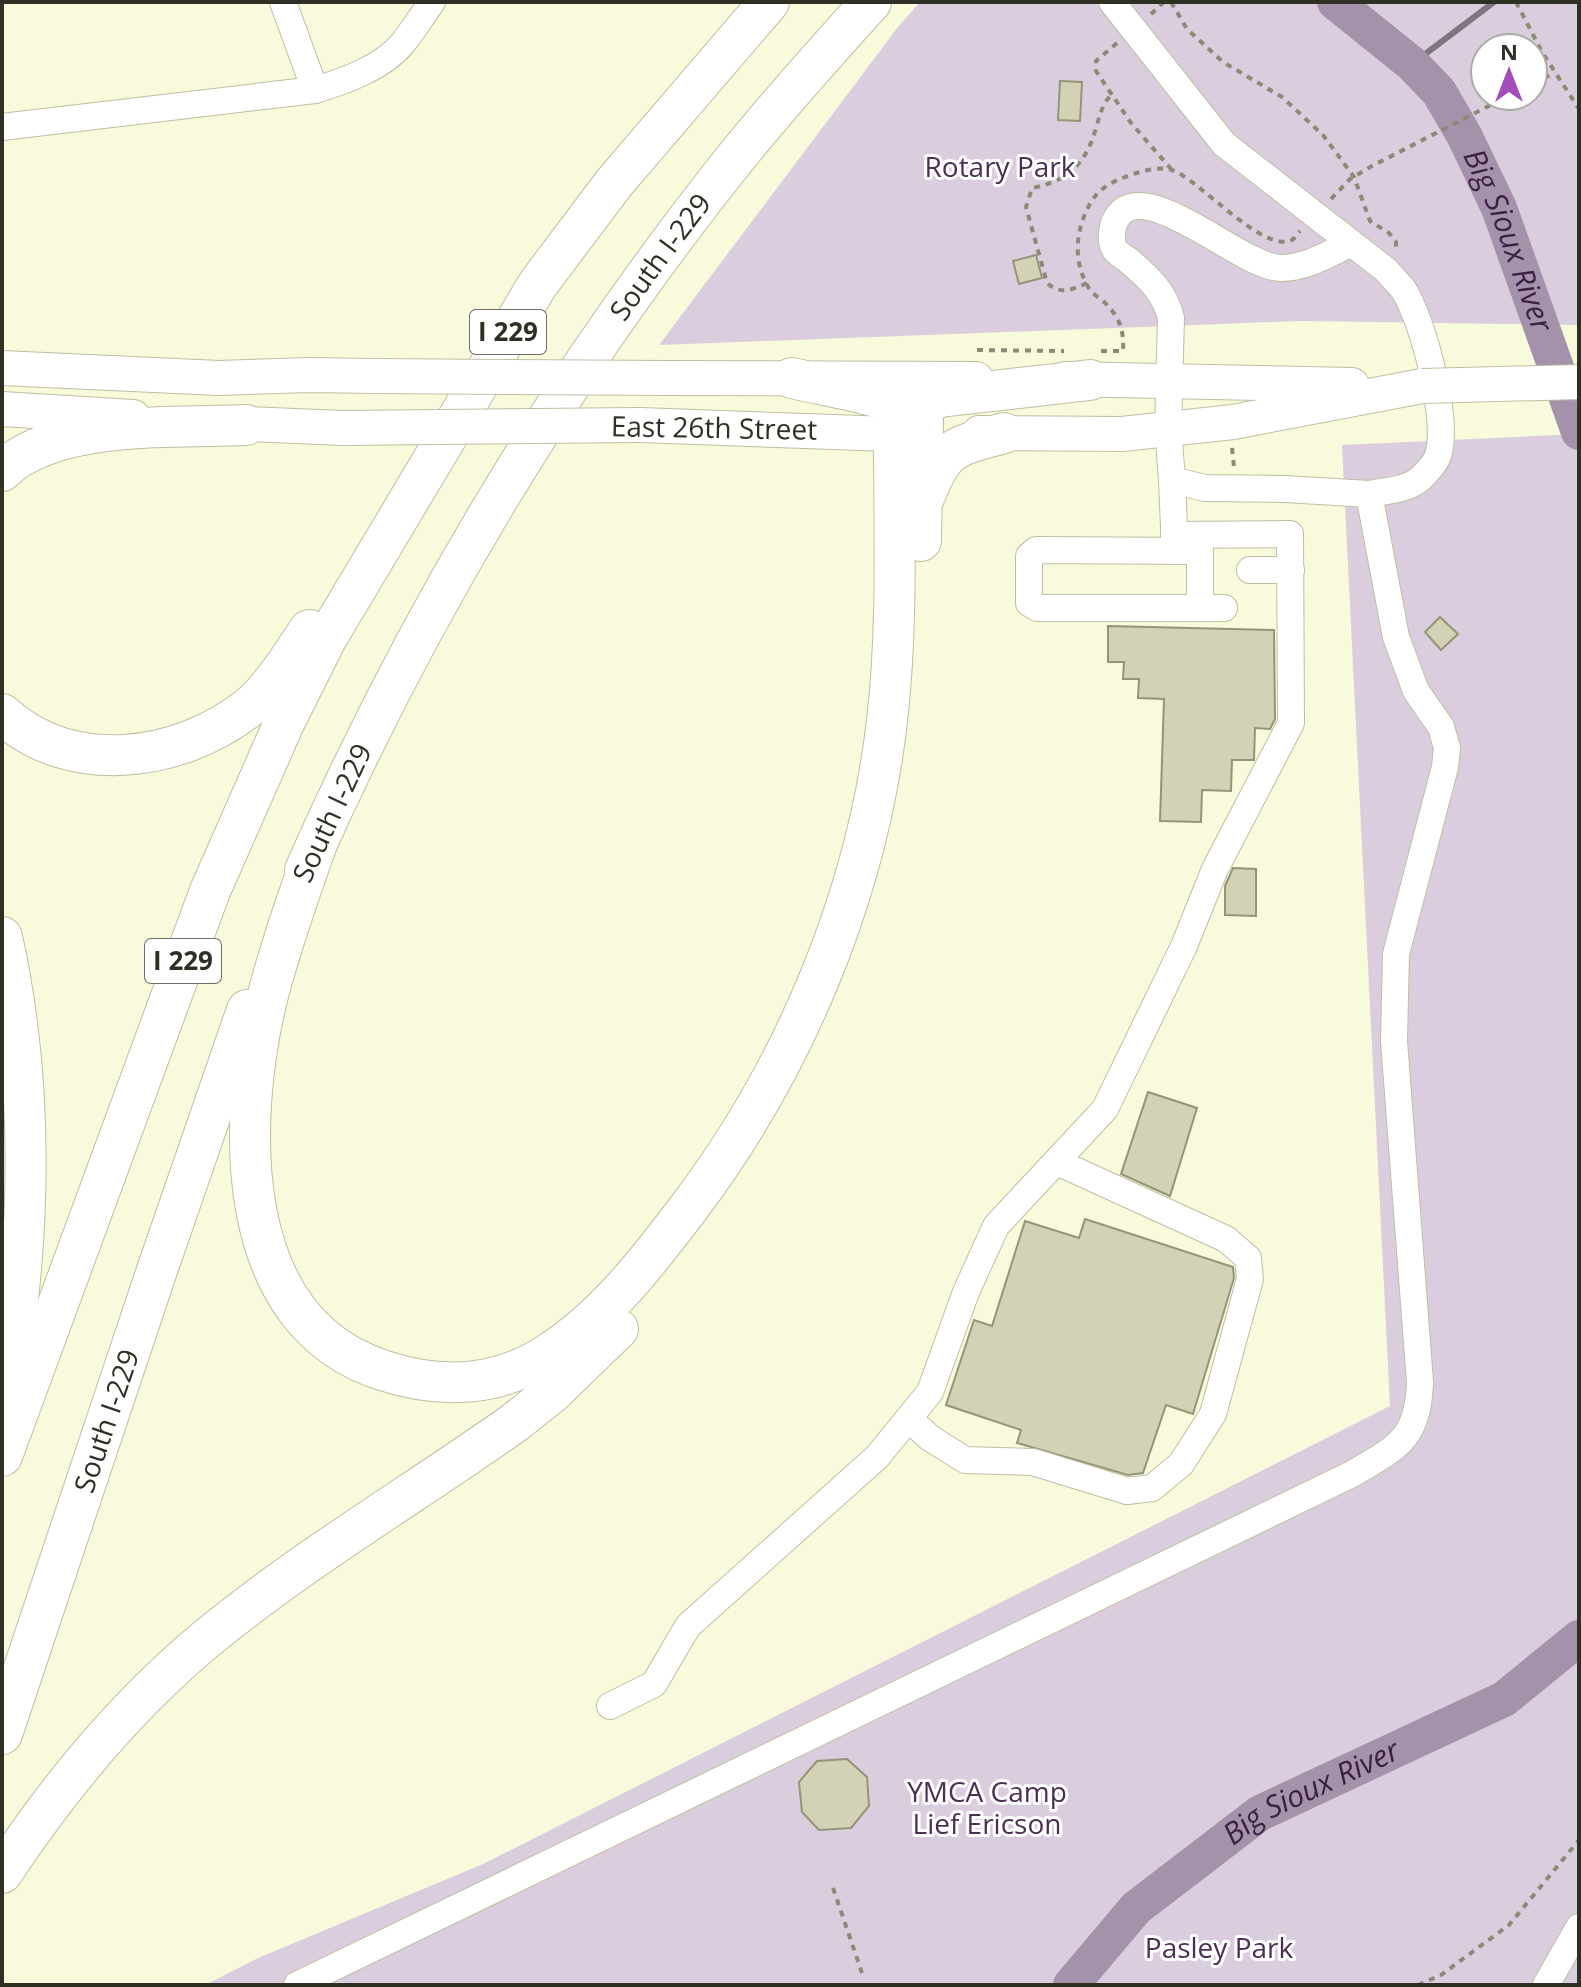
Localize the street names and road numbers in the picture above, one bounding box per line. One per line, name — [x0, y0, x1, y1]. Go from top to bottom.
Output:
street label: South I-229 — [600, 185, 719, 327]
road number: I 229 — [470, 310, 546, 354]
street label: East 26th Street — [611, 406, 818, 448]
street label: South I-229 — [282, 737, 380, 888]
road number: I 229 — [145, 939, 221, 983]
street label: South I-229 — [64, 1344, 147, 1497]

